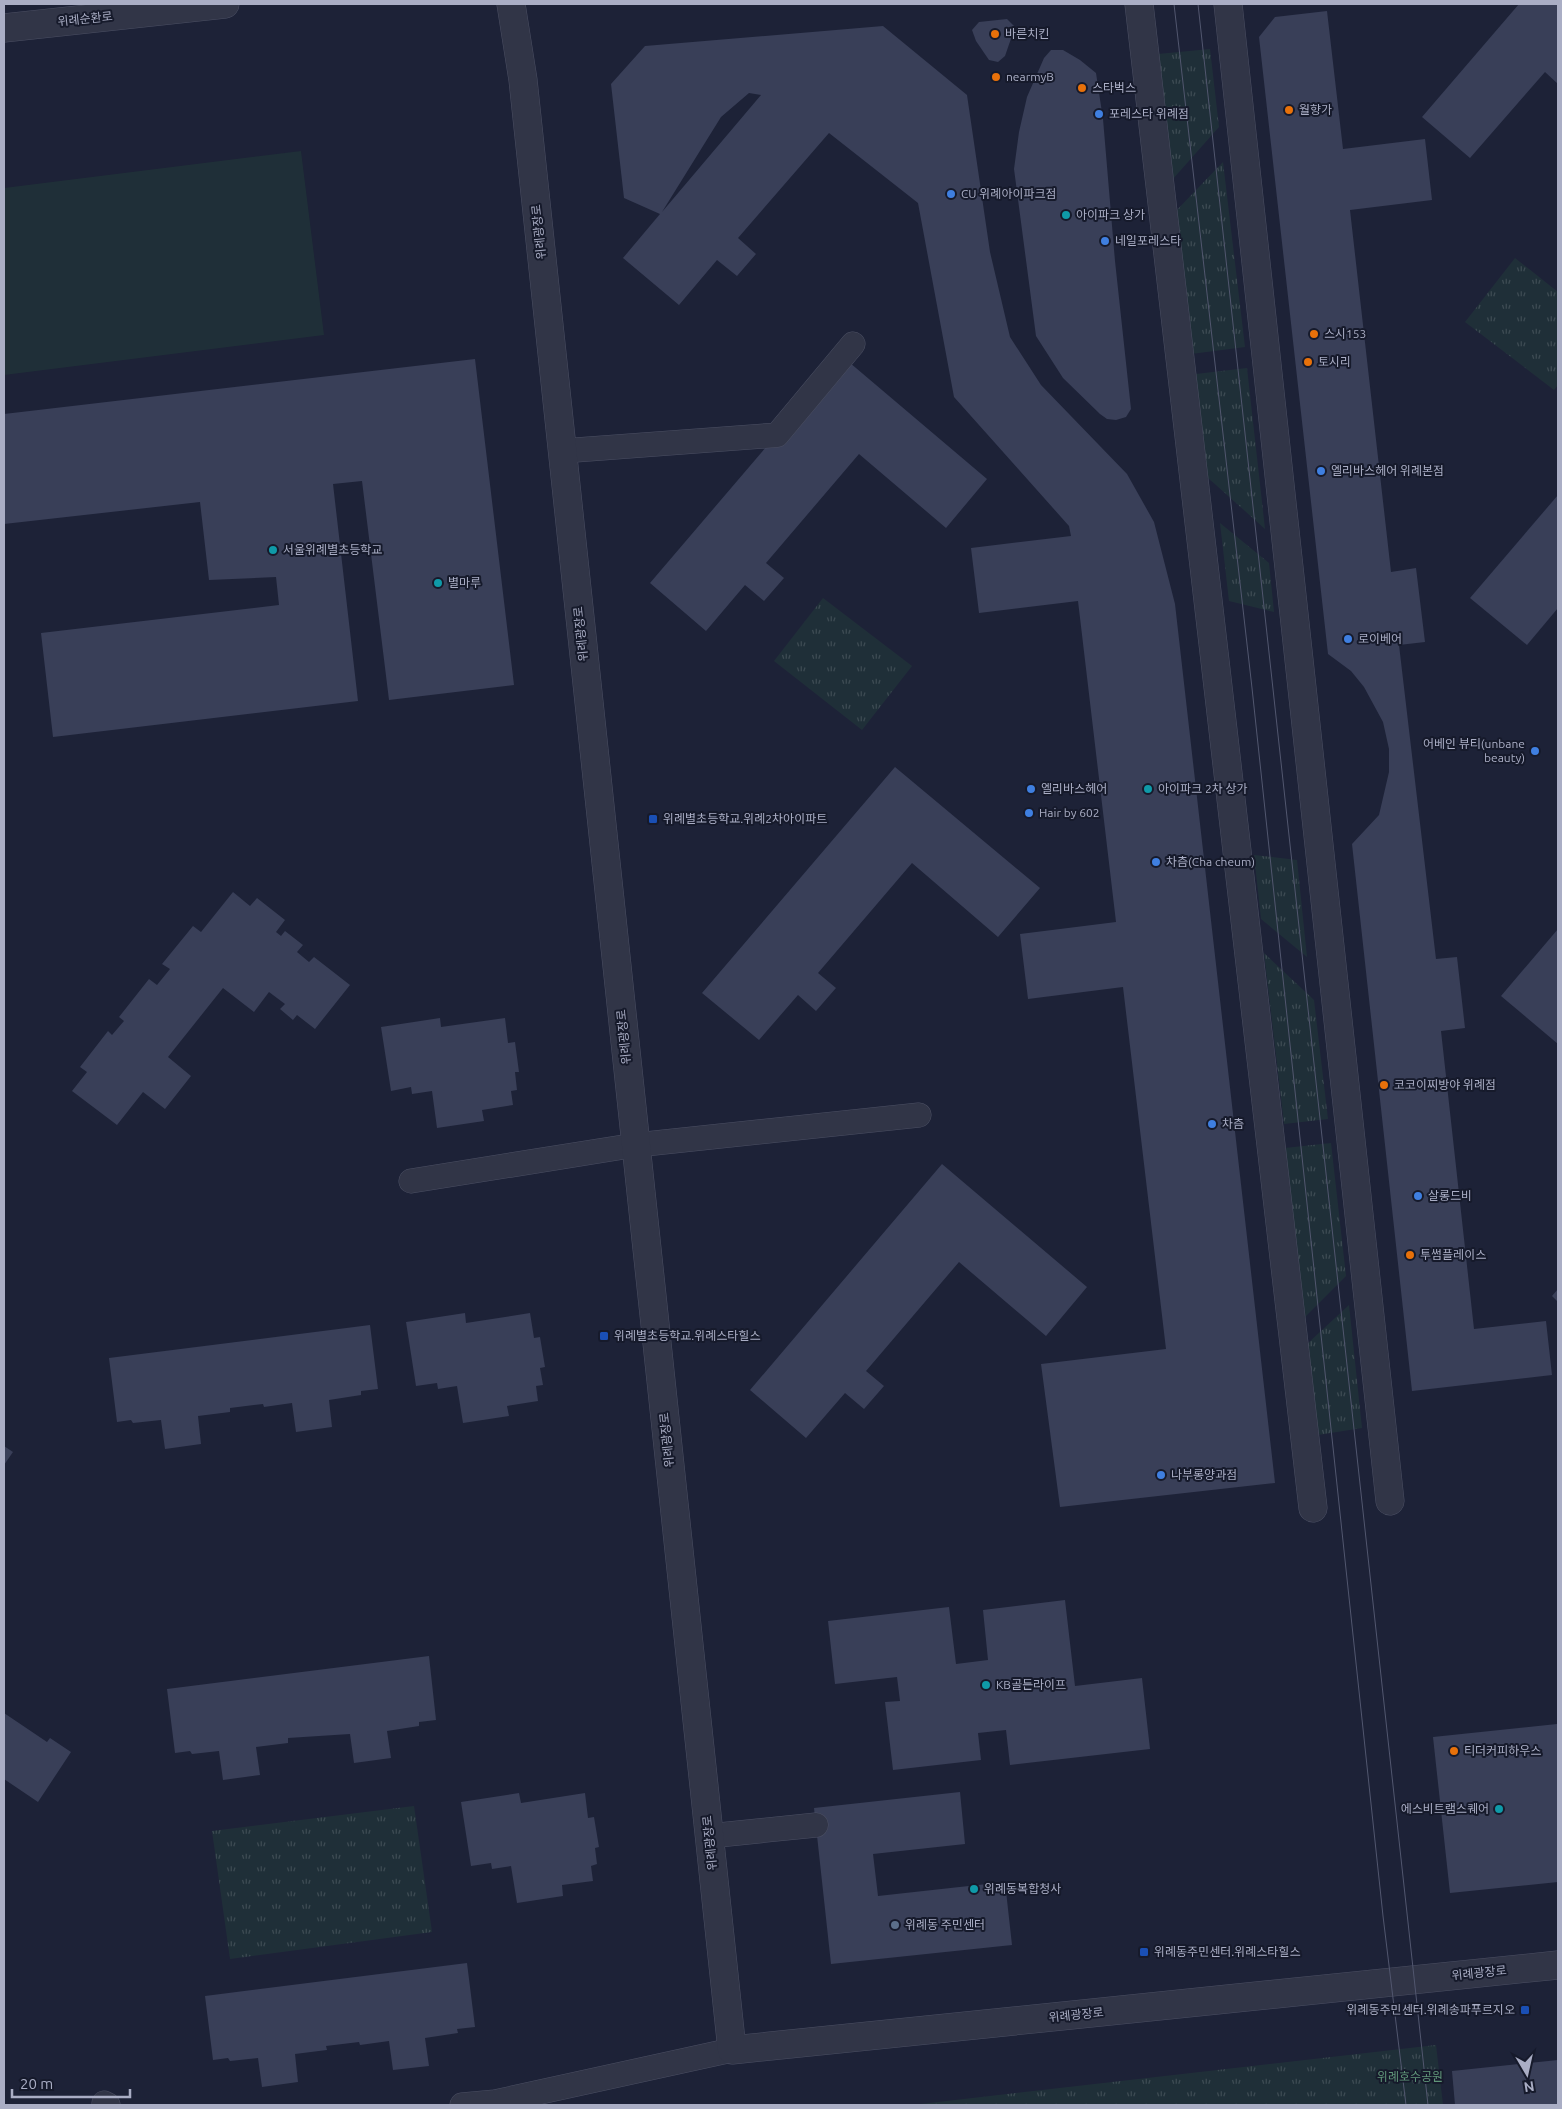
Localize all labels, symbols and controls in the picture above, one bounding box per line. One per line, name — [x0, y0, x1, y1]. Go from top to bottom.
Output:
street label: 위례순환로 — [57, 9, 113, 28]
place label: 바른치킨 — [1005, 27, 1049, 40]
marker: 바른치킨 — [989, 28, 1001, 40]
place label: nearmyB — [1006, 70, 1054, 83]
marker: nearmyB — [990, 71, 1002, 83]
place label: 스타벅스 — [1092, 81, 1136, 94]
marker: 스타벅스 — [1076, 82, 1088, 94]
place label: 월향가 — [1299, 103, 1332, 116]
marker: 월향가 — [1283, 104, 1295, 116]
place label: 포레스타 위례점 — [1109, 107, 1189, 120]
marker: 포레스타 위례점 — [1093, 108, 1105, 120]
place label: CU 위례아이파크점 — [961, 187, 1057, 200]
marker: CU 위례아이파크점 — [945, 188, 957, 200]
street label: 위례광장로 — [529, 204, 548, 260]
place label: 아이파크 상가 — [1076, 208, 1145, 221]
marker: 아이파크 상가 — [1060, 209, 1072, 221]
place label: 네일포레스타 — [1115, 234, 1181, 247]
marker: 네일포레스타 — [1099, 235, 1111, 247]
place label: 스시153 — [1324, 327, 1366, 340]
marker: 스시153 — [1308, 328, 1320, 340]
place label: 토시리 — [1318, 355, 1351, 368]
marker: 토시리 — [1302, 356, 1314, 368]
place label: 엘리바스헤어 위례본점 — [1331, 464, 1444, 477]
marker: 엘리바스헤어 위례본점 — [1315, 465, 1327, 477]
place label: 서울위례별초등학교 — [283, 543, 382, 556]
marker: 서울위례별초등학교 — [267, 544, 279, 556]
place label: 별마루 — [448, 576, 481, 589]
marker: 별마루 — [432, 577, 444, 589]
street label: 위례광장로 — [571, 606, 590, 662]
place label: 로이베어 — [1358, 632, 1402, 645]
marker: 로이베어 — [1342, 633, 1354, 645]
place label: 어베인 뷰티(unbane beauty) — [1423, 737, 1525, 765]
marker: 어베인 뷰티(unbane beauty) — [1529, 745, 1541, 757]
place label: 엘리바스헤어 — [1041, 782, 1107, 795]
place label: 아이파크 2차 상가 — [1158, 782, 1248, 795]
marker: 엘리바스헤어 — [1025, 783, 1037, 795]
marker: 아이파크 2차 상가 — [1142, 783, 1154, 795]
place label: Hair by 602 — [1039, 806, 1100, 819]
marker: Hair by 602 — [1023, 807, 1035, 819]
place label: 위례별초등학교.위례2차아이파트 — [663, 812, 827, 825]
marker: 위례별초등학교.위례2차아이파트 — [647, 813, 659, 825]
place label: 차츰(Cha cheum) — [1166, 855, 1255, 869]
marker: 차츰(Cha cheum) — [1150, 856, 1162, 868]
street label: 위례광장로 — [614, 1009, 633, 1065]
place label: 코코이찌방야 위례점 — [1394, 1078, 1496, 1091]
marker: 코코이찌방야 위례점 — [1378, 1079, 1390, 1091]
place label: 차츰 — [1222, 1117, 1244, 1130]
marker: 차츰 — [1206, 1118, 1218, 1130]
place label: 살롱드비 — [1428, 1189, 1472, 1202]
marker: 살롱드비 — [1412, 1190, 1424, 1202]
place label: 투썸플레이스 — [1420, 1248, 1486, 1261]
marker: 투썸플레이스 — [1404, 1249, 1416, 1261]
place label: 위례별초등학교.위례스타힐스 — [614, 1329, 760, 1342]
marker: 위례별초등학교.위례스타힐스 — [598, 1330, 610, 1342]
street label: 위례광장로 — [657, 1412, 676, 1468]
place label: 나부롱양과점 — [1171, 1468, 1237, 1481]
marker: 나부롱양과점 — [1155, 1469, 1167, 1481]
place label: KB골든라이프 — [996, 1678, 1066, 1691]
marker: KB골든라이프 — [980, 1679, 992, 1691]
place label: 티더커피하우스 — [1464, 1744, 1541, 1757]
marker: 티더커피하우스 — [1448, 1745, 1460, 1757]
place label: 에스비트램스퀘어 — [1401, 1802, 1489, 1815]
marker: 에스비트램스퀘어 — [1493, 1803, 1505, 1815]
street label: 위례광장로 — [700, 1815, 719, 1871]
place label: 위례동복합청사 — [984, 1882, 1061, 1895]
marker: 위례동복합청사 — [968, 1883, 980, 1895]
place label: 위례동 주민센터 — [905, 1918, 985, 1931]
marker: 위례동 주민센터 — [889, 1919, 901, 1931]
place label: 위례동주민센터.위례스타힐스 — [1154, 1945, 1300, 1958]
marker: 위례동주민센터.위례스타힐스 — [1138, 1946, 1150, 1958]
street label: 위례광장로 — [1451, 1963, 1507, 1982]
place label: 위례동주민센터.위례송파푸르지오 — [1346, 2003, 1515, 2016]
marker: 위례동주민센터.위례송파푸르지오 — [1519, 2004, 1531, 2016]
street label: 위례광장로 — [1048, 2005, 1104, 2024]
north arrow — [1502, 2049, 1552, 2099]
scale bar — [12, 2066, 130, 2098]
park label: 위례호수공원 — [1377, 2070, 1443, 2083]
text: 20 m — [20, 2075, 53, 2092]
text: N — [1523, 2078, 1535, 2096]

